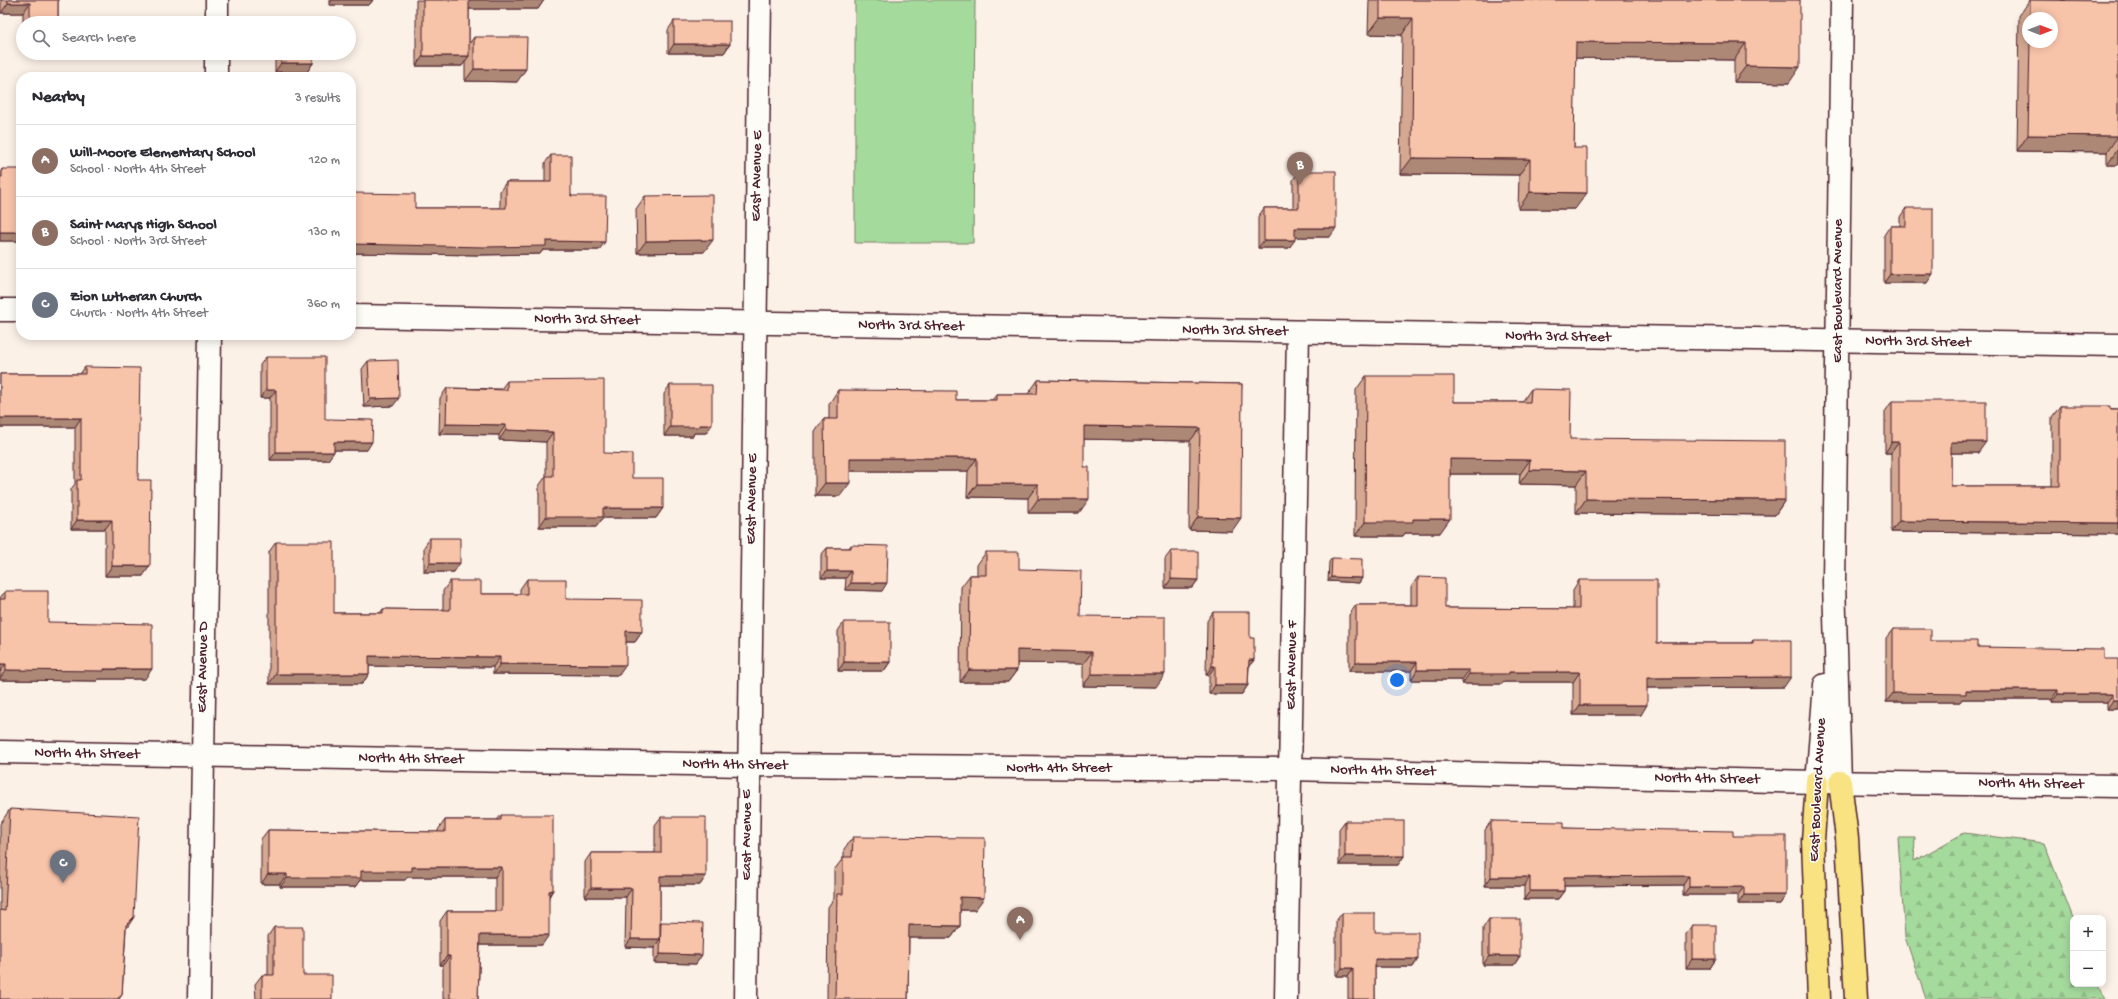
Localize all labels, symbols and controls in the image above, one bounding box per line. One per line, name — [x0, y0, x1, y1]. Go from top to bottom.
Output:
north arrow — [2022, 12, 2058, 48]
search box — [16, 16, 356, 60]
icon: search — [30, 27, 52, 49]
text: Search here — [62, 29, 136, 47]
text: Nearby — [32, 88, 85, 108]
text: 3 results — [295, 91, 340, 106]
street label: East Avenue E — [747, 130, 767, 222]
text: Will-Moore Elementary School — [70, 144, 256, 162]
pin: B — [1287, 152, 1313, 185]
text: A — [41, 153, 49, 168]
text: 120 m — [309, 153, 340, 168]
text: School · North 4th Street — [70, 162, 205, 177]
text: Saint Marys High School — [70, 216, 217, 234]
street label: East Boulevard Avenue — [1829, 219, 1847, 363]
text: B — [42, 225, 48, 240]
text: 130 m — [308, 225, 340, 240]
text: School · North 3rd Street — [70, 234, 206, 249]
text: Zion Lutheran Church — [70, 288, 202, 306]
text: C — [41, 297, 49, 312]
text: 360 m — [307, 297, 340, 312]
text: Church · North 4th Street — [70, 306, 208, 321]
street label: North 3rd Street — [534, 310, 642, 330]
street label: North 3rd Street — [858, 316, 966, 336]
street label: North 3rd Street — [1182, 321, 1290, 341]
street label: North 3rd Street — [1505, 327, 1613, 347]
street label: North 3rd Street — [1865, 332, 1973, 352]
street label: East Avenue E — [742, 453, 762, 545]
street label: East Avenue F — [1282, 619, 1302, 710]
street label: East Avenue D — [193, 621, 213, 713]
your location — [1387, 670, 1407, 690]
street label: East Boulevard Avenue — [1805, 717, 1831, 862]
street label: North 4th Street — [34, 744, 142, 764]
street label: North 4th Street — [358, 749, 466, 769]
street label: North 4th Street — [682, 755, 790, 775]
street label: North 4th Street — [1006, 759, 1114, 777]
street label: North 4th Street — [1330, 761, 1438, 781]
street label: North 4th Street — [1654, 769, 1762, 789]
street label: North 4th Street — [1978, 774, 2086, 794]
street label: East Avenue E — [738, 789, 756, 880]
pin: C — [50, 850, 76, 883]
pin: A — [1007, 907, 1033, 940]
map controls — [2070, 915, 2106, 987]
button: + — [2070, 915, 2106, 951]
button: − — [2070, 951, 2106, 987]

